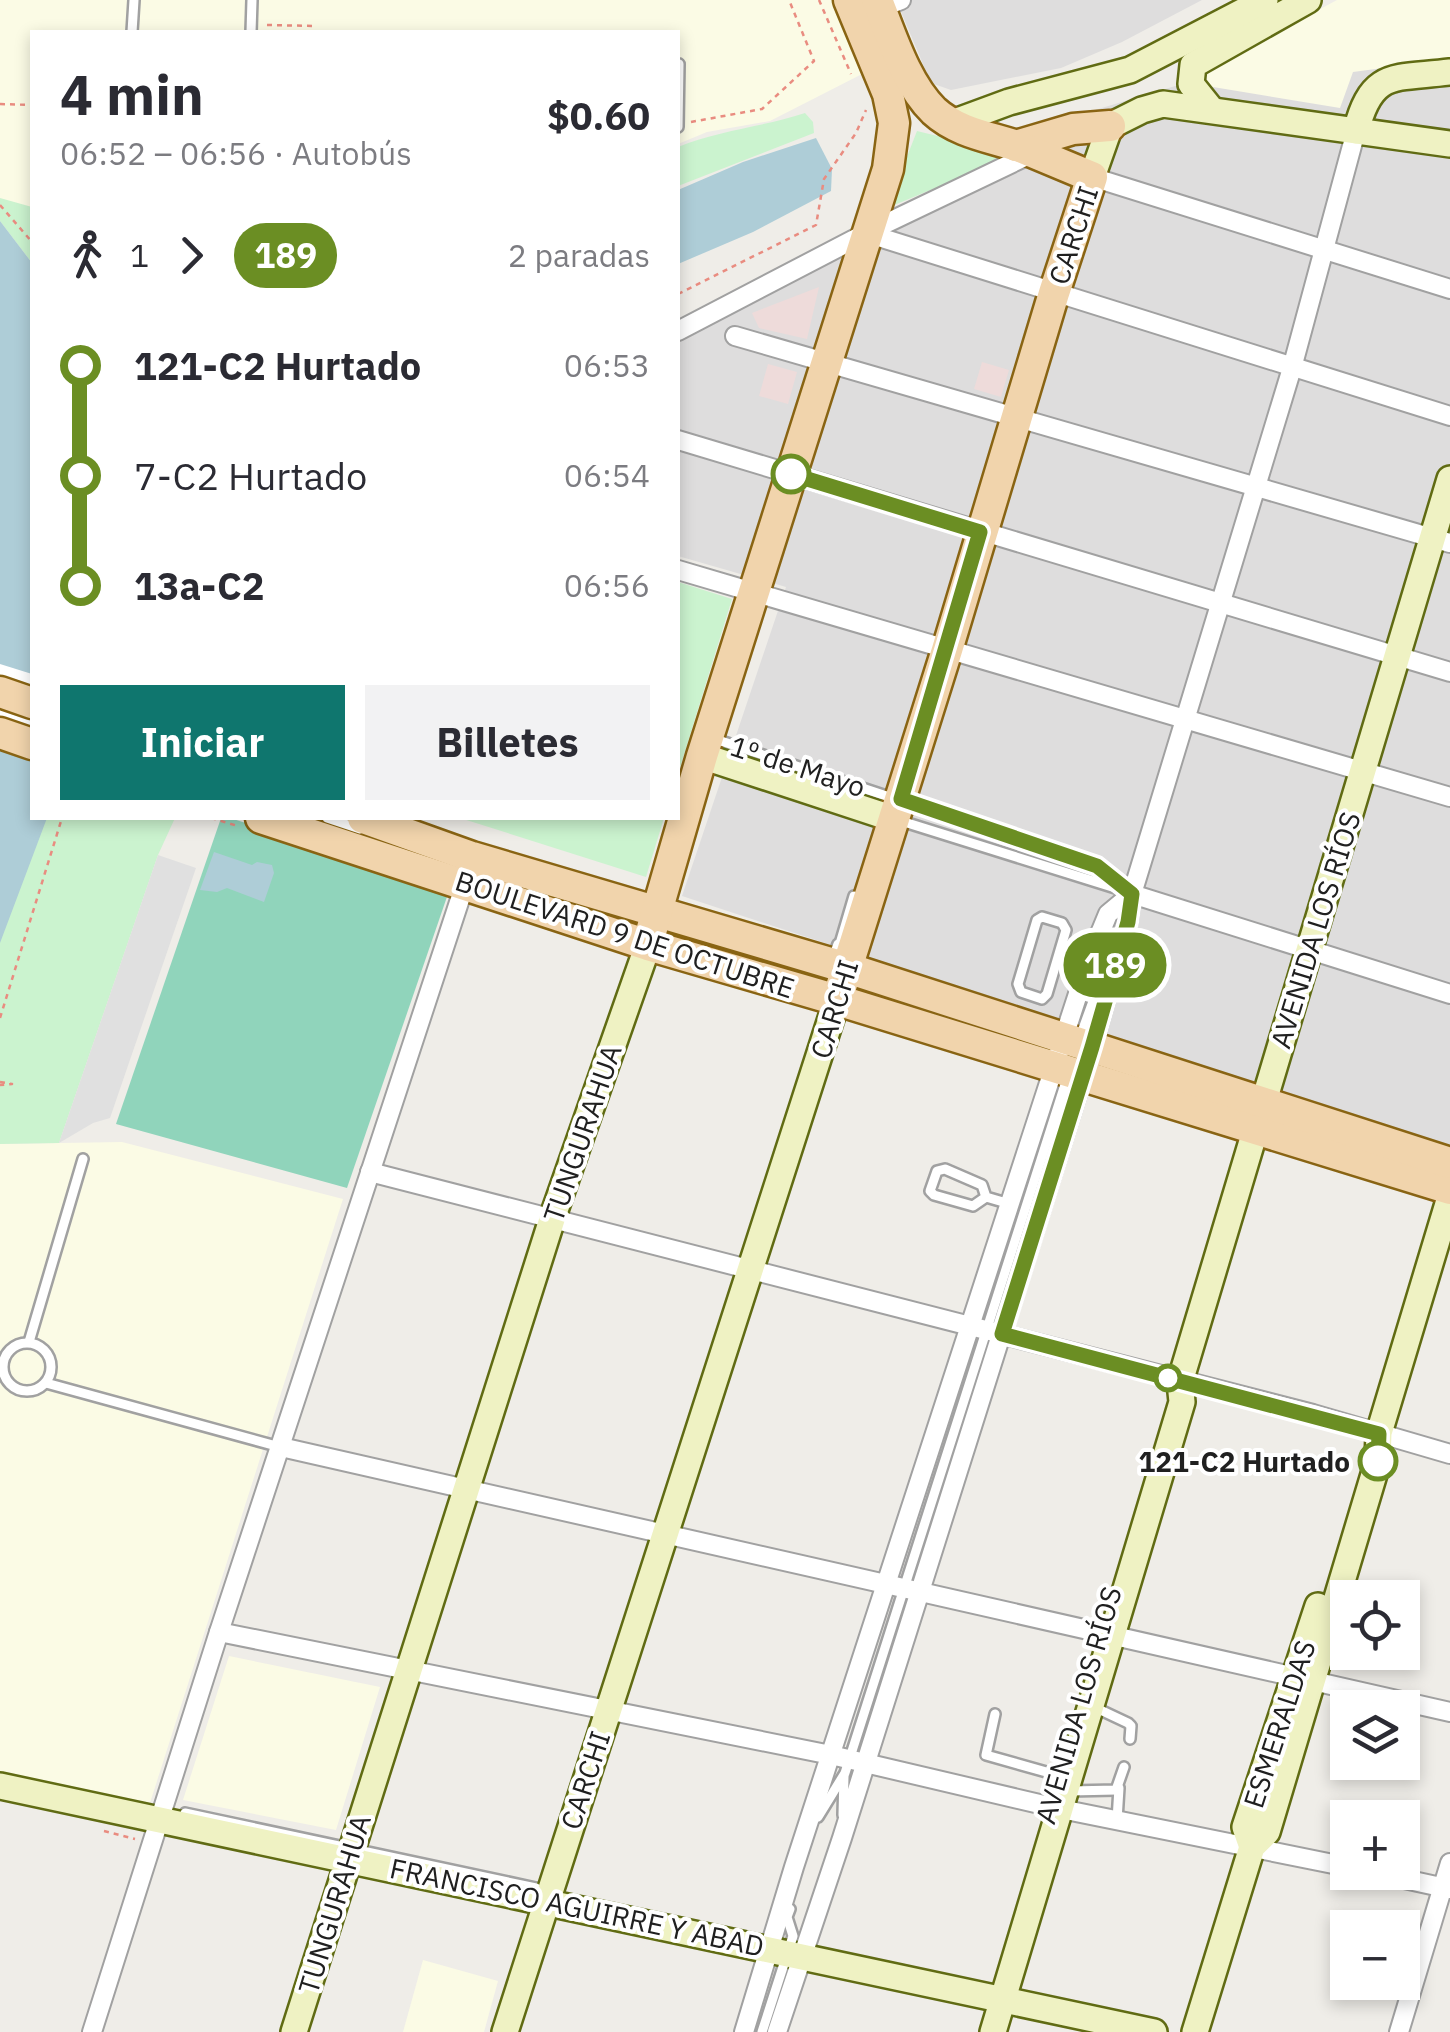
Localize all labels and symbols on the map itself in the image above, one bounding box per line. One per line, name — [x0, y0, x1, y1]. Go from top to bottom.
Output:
street label: CARCHI — [1040, 181, 1106, 289]
unlabelled marker — [772, 455, 810, 493]
street label: 1º de Mayo — [726, 727, 870, 805]
street label: AVENIDA LOS RÍOS — [1261, 807, 1369, 1053]
street label: BOULEVARD 9 DE OCTUBRE — [451, 862, 799, 1006]
line badge: 189 — [1058, 932, 1172, 998]
street label: CARCHI — [801, 955, 867, 1063]
street label: TUNGURAHUA — [534, 1039, 630, 1227]
unlabelled marker — [1155, 1365, 1181, 1391]
marker: 121-C2 Hurtado — [1359, 1442, 1397, 1480]
place label: 121-C2 Hurtado — [1138, 1443, 1350, 1480]
street label: AVENIDA LOS RÍOS — [1026, 1582, 1130, 1828]
street label: ESMERALDAS — [1234, 1635, 1324, 1813]
street label: CARCHI — [552, 1726, 618, 1834]
street label: TUNGURAHUA — [289, 1810, 379, 1998]
street label: FRANCISCO AGUIRRE Y ABAD — [387, 1849, 767, 1965]

